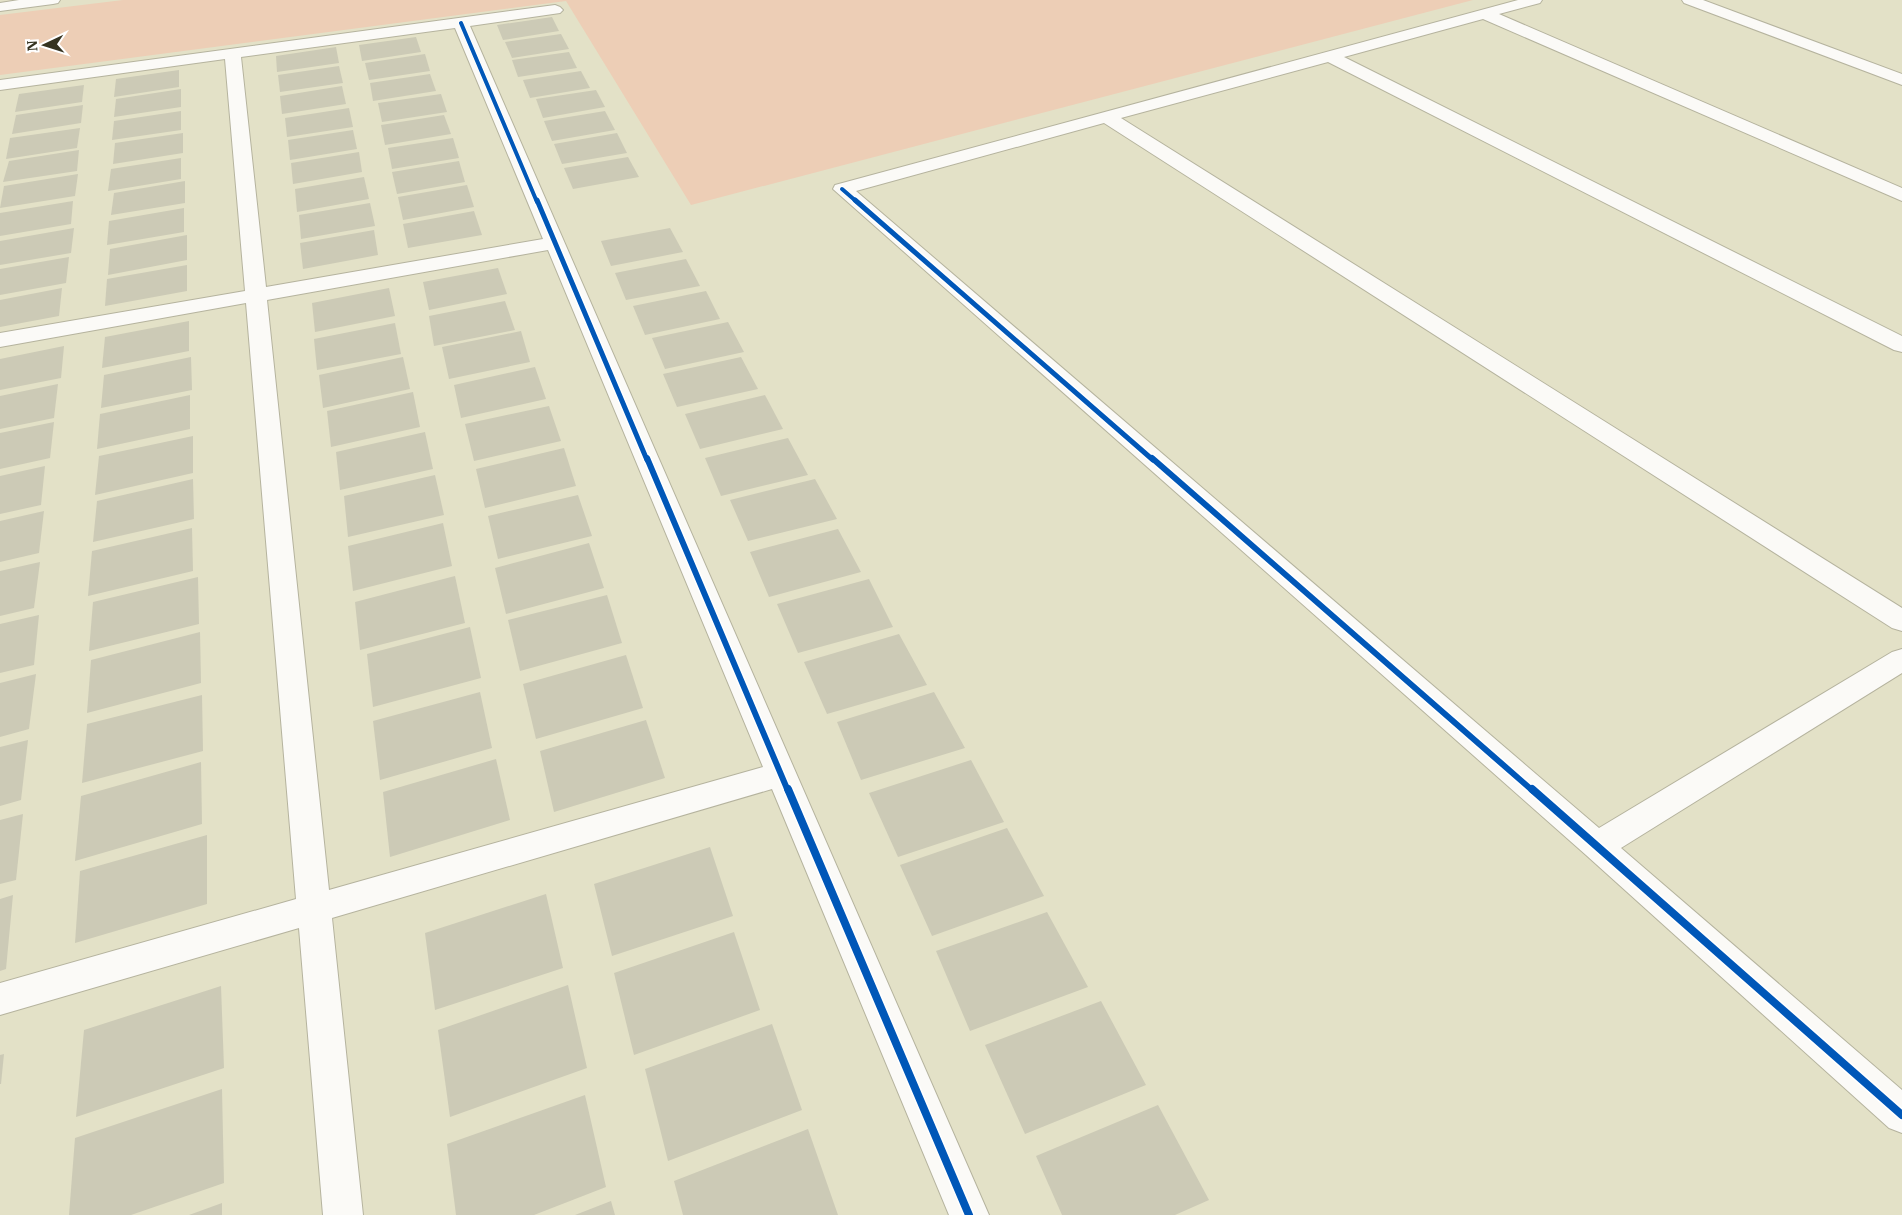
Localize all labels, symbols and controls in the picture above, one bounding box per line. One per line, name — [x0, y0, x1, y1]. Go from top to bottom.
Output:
north arrow — [20, 20, 70, 70]
text: N — [23, 40, 41, 52]

